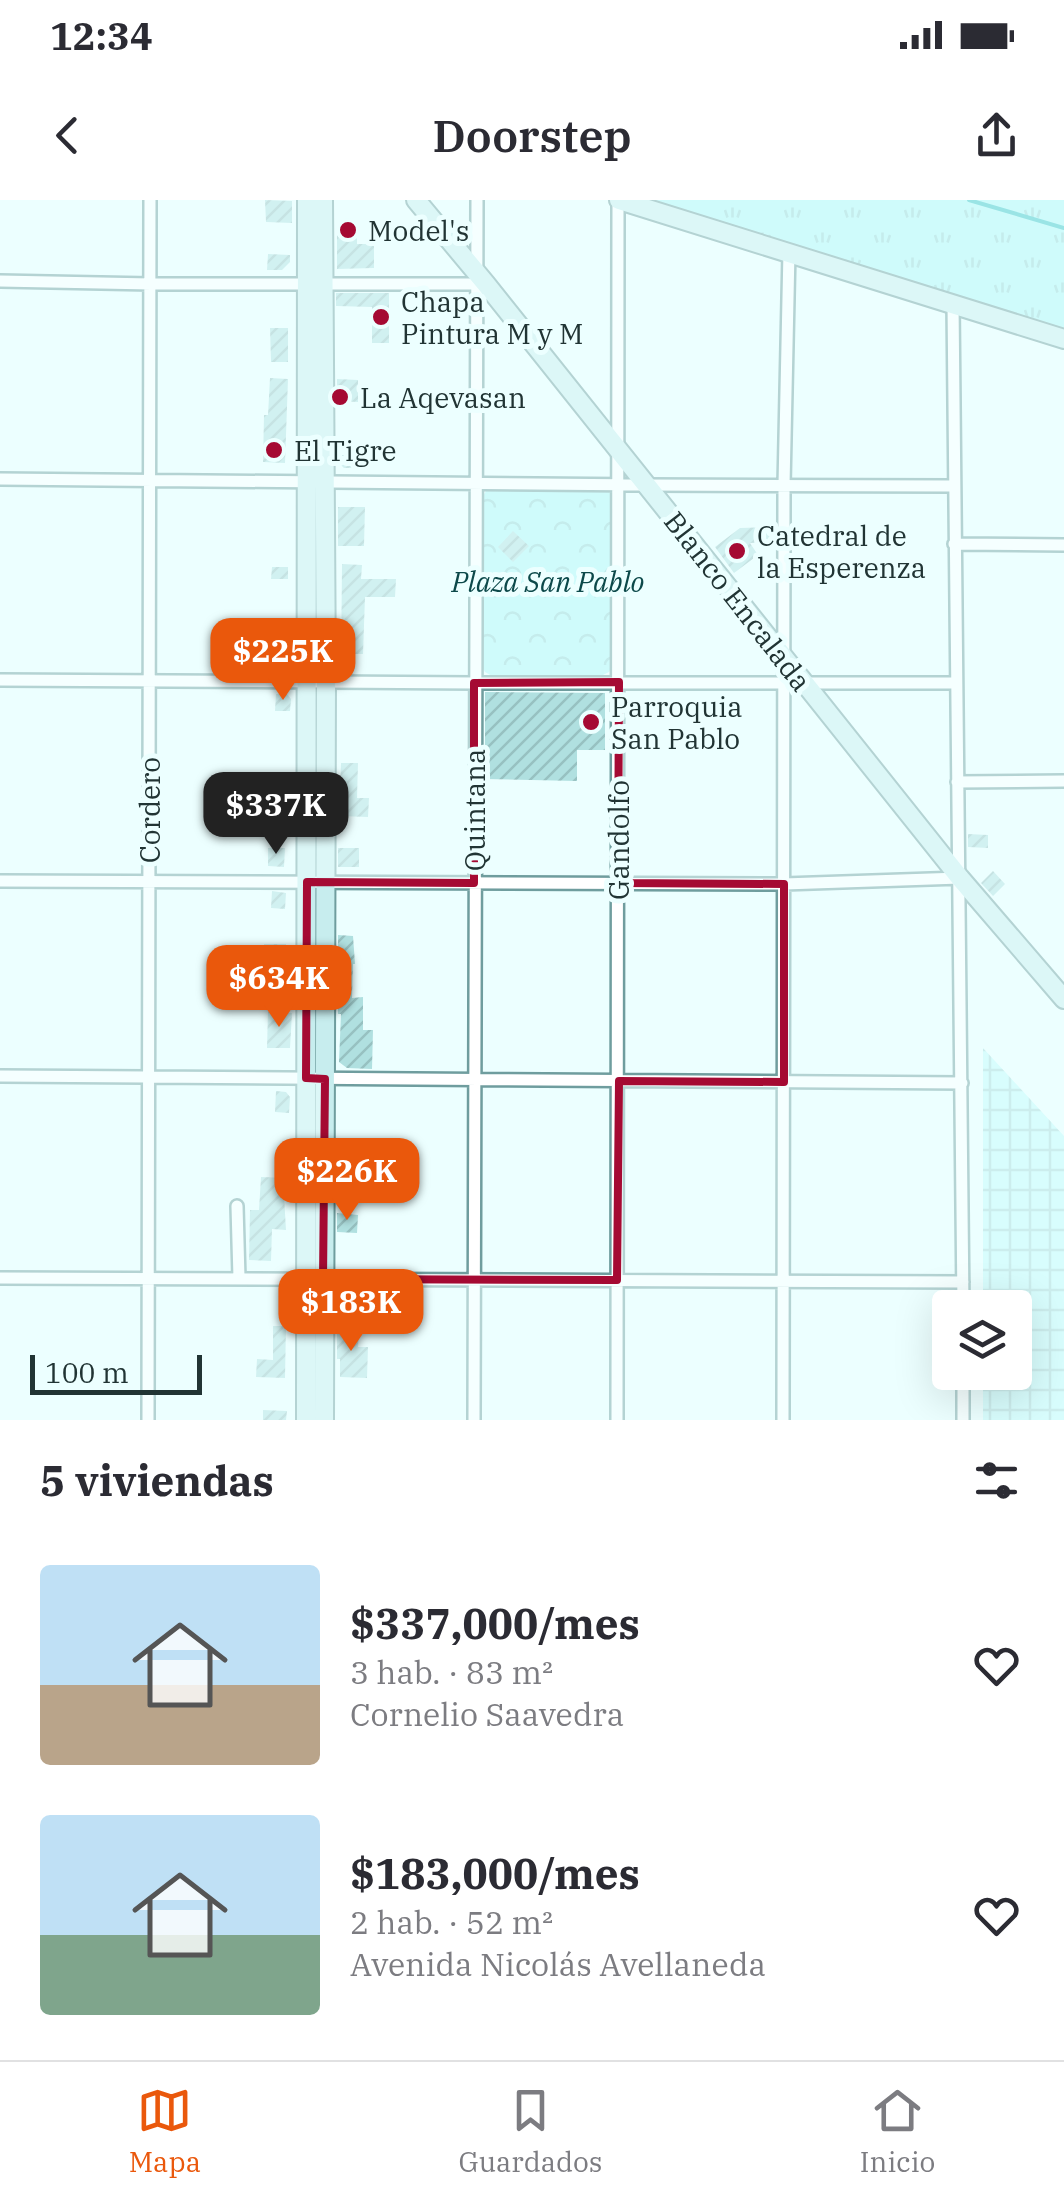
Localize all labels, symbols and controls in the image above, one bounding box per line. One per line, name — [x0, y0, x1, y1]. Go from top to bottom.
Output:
text: 12:34 — [50, 11, 153, 60]
text: Doorstep — [432, 106, 632, 164]
icon: back — [40, 108, 95, 163]
icon: share — [969, 108, 1024, 163]
place label: Model's — [368, 212, 469, 249]
marker: Model's — [337, 219, 359, 241]
place label: Chapa Pintura M y M — [401, 283, 583, 352]
marker: Chapa Pintura M y M — [370, 306, 392, 328]
place label: La Aqevasan — [360, 379, 526, 416]
marker: La Aqevasan — [329, 386, 351, 408]
place label: El Tigre — [294, 432, 397, 469]
marker: El Tigre — [263, 439, 285, 461]
street label: Blanco Encalada — [656, 504, 820, 698]
place label: Catedral de la Esperenza — [757, 517, 926, 586]
marker: Catedral de la Esperenza — [726, 540, 748, 562]
park label: Plaza San Pablo — [451, 563, 644, 600]
pin: $225K — [213, 618, 353, 703]
text: $225K — [232, 629, 334, 671]
place label: Parroquia San Pablo — [611, 688, 742, 757]
marker: Parroquia San Pablo — [580, 711, 602, 733]
street label: Quintana — [456, 749, 493, 871]
street label: Cordero — [131, 757, 168, 863]
pin: $337K — [206, 772, 346, 857]
street label: Gandolfo — [600, 780, 637, 900]
text: $337K — [225, 783, 327, 825]
pin: $634K — [209, 945, 349, 1030]
text: $634K — [228, 956, 330, 998]
pin: $226K — [277, 1138, 417, 1223]
text: $226K — [296, 1149, 398, 1191]
pin: $183K — [281, 1269, 421, 1354]
text: $183K — [300, 1280, 402, 1322]
map controls — [932, 1290, 1032, 1390]
button: layers — [932, 1290, 1032, 1390]
scale bar — [30, 1350, 202, 1394]
text: 100 m — [45, 1354, 129, 1391]
text: 5 viviendas — [40, 1453, 274, 1508]
icon: filters — [969, 1453, 1024, 1508]
text: $337,000/mes — [350, 1596, 640, 1651]
icon: home — [120, 1605, 240, 1725]
icon: heart — [969, 1638, 1024, 1693]
text: 3 hab. · 83 m² — [350, 1651, 553, 1693]
text: Cornelio Saavedra — [350, 1693, 624, 1735]
text: $183,000/mes — [350, 1846, 640, 1901]
icon: home — [120, 1855, 240, 1975]
icon: heart — [969, 1888, 1024, 1943]
text: 2 hab. · 52 m² — [350, 1901, 553, 1943]
text: Avenida Nicolás Avellaneda — [350, 1943, 766, 1985]
tab: Mapa — [129, 2083, 201, 2180]
tab: Guardados — [458, 2083, 602, 2180]
tab: Inicio — [860, 2083, 935, 2180]

